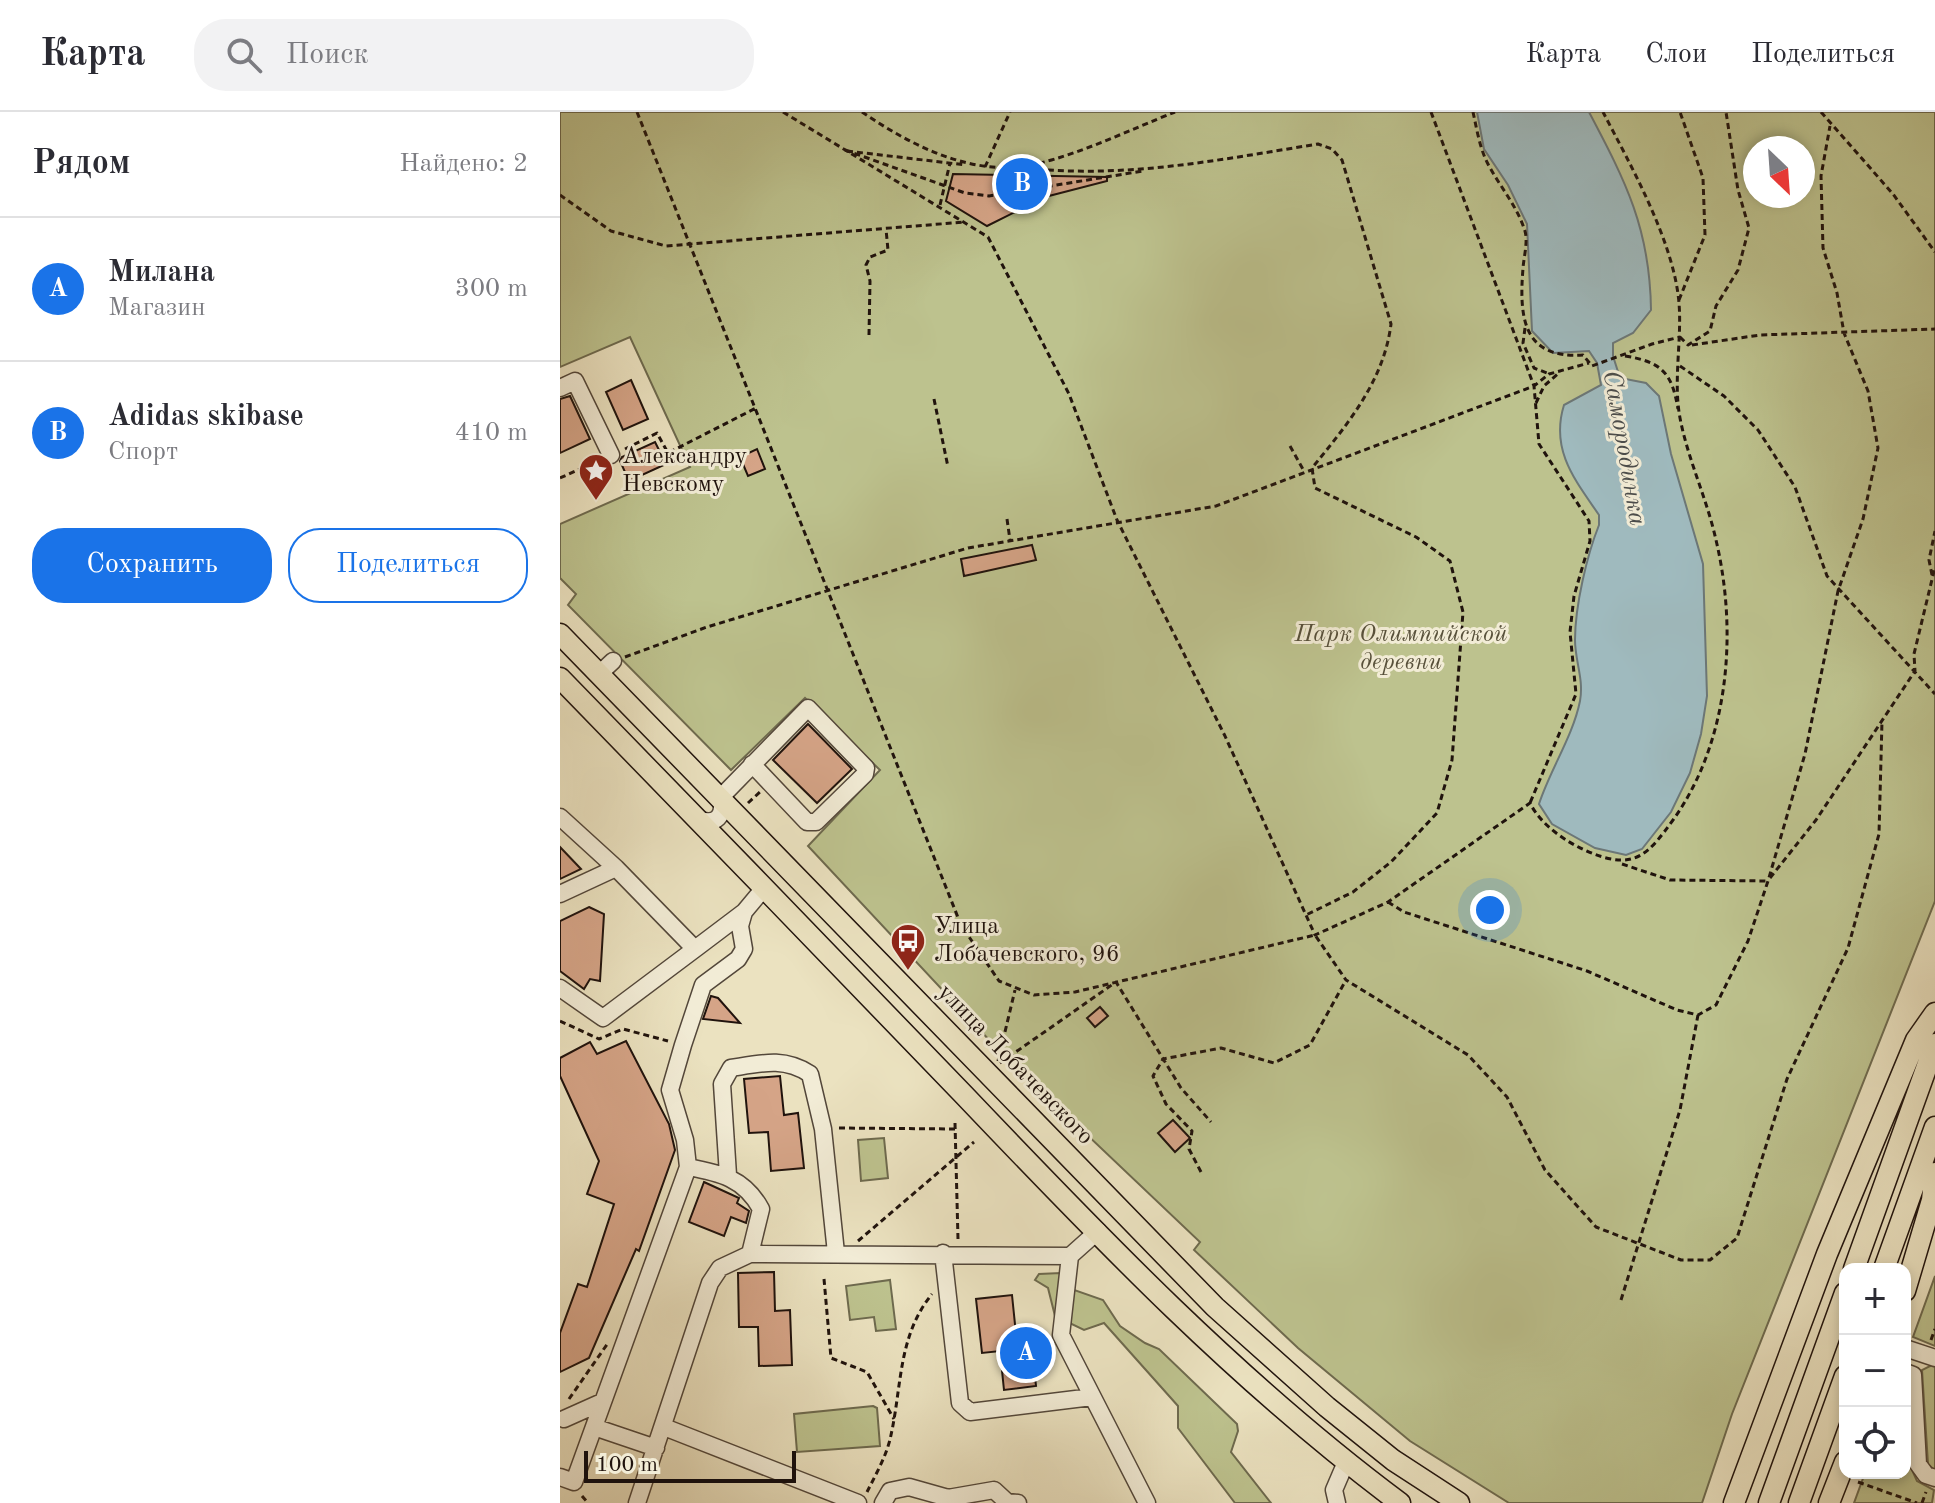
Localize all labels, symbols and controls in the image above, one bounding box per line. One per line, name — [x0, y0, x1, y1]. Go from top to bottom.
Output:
search box — [194, 19, 754, 91]
icon: search — [222, 33, 266, 77]
text: Карта — [40, 36, 146, 74]
text: Поиск — [286, 40, 368, 70]
text: Карта — [1525, 41, 1601, 69]
text: Слои — [1645, 41, 1707, 69]
text: Поделиться — [1751, 41, 1895, 69]
north arrow — [1743, 136, 1815, 208]
text: Рядом — [32, 147, 131, 181]
text: Найдено: 2 — [399, 151, 528, 177]
pin: B — [996, 154, 1048, 214]
text: Милана — [108, 258, 215, 288]
text: A — [48, 276, 68, 302]
text: 300 m — [455, 276, 528, 302]
text: Магазин — [108, 295, 206, 321]
water label: Самородинка — [1598, 368, 1650, 528]
text: Adidas skibase — [108, 402, 304, 432]
text: B — [49, 420, 67, 446]
text: 410 m — [455, 420, 528, 446]
text: Спорт — [108, 439, 178, 465]
place label: Александру Невскому — [622, 445, 748, 497]
place icon: Александру Невскому — [577, 452, 615, 502]
button: Сохранить — [32, 528, 272, 603]
button: Поделиться — [288, 528, 528, 603]
park label: Парк Олимпийской деревни — [1293, 623, 1508, 675]
your location — [1470, 890, 1510, 930]
place label: Улица Лобачевского, 96 — [934, 915, 1120, 967]
bus stop icon: Улица Лобачевского, 96 — [889, 922, 927, 972]
street label: улица Лобачевского — [933, 980, 1097, 1150]
map controls — [1839, 1263, 1911, 1479]
button: + — [1839, 1263, 1911, 1335]
pin: A — [1000, 1323, 1052, 1383]
button: − — [1839, 1335, 1911, 1407]
button: locate — [1839, 1407, 1911, 1479]
scale bar — [584, 1447, 796, 1483]
text: 100 m — [596, 1454, 658, 1476]

